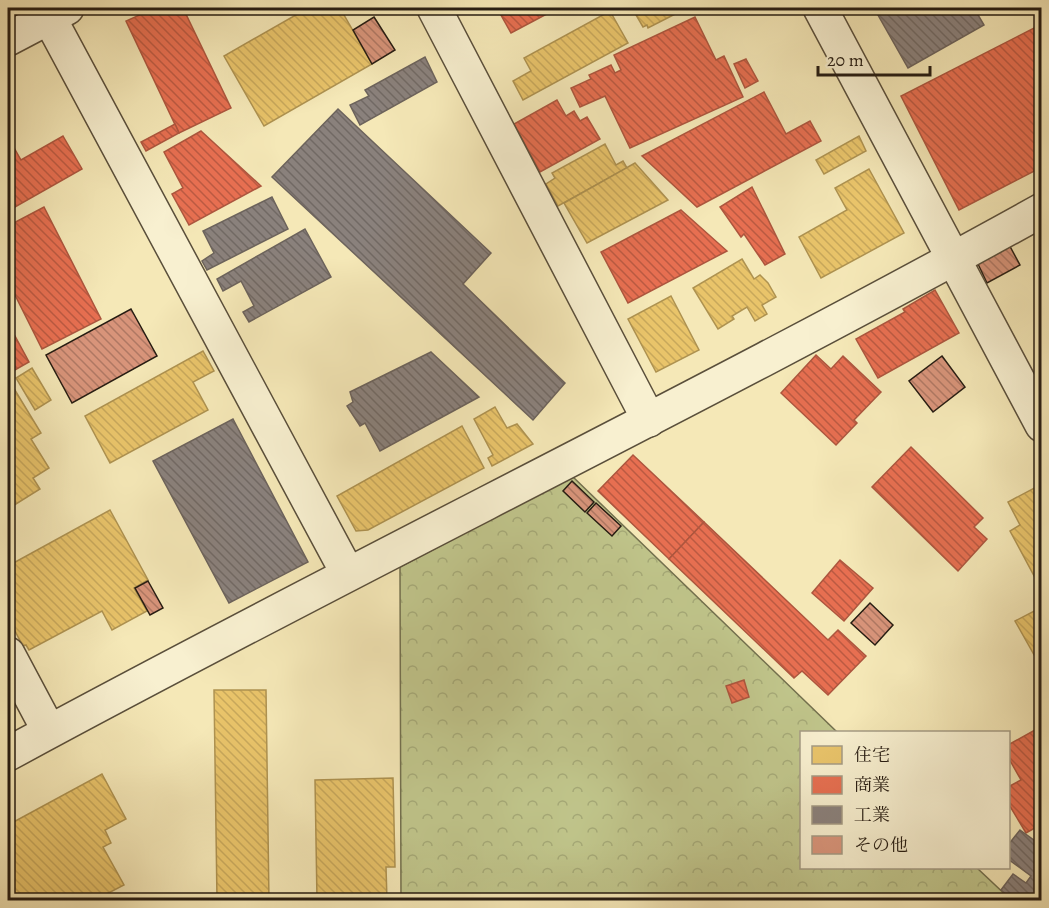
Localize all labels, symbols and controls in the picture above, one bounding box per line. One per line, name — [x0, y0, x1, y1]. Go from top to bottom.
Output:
scale bar — [818, 39, 930, 77]
text: 20 m — [827, 48, 864, 72]
legend — [800, 731, 1010, 869]
text: 住宅 — [854, 743, 890, 767]
text: 商業 — [854, 773, 890, 797]
text: 工業 — [854, 803, 890, 827]
text: その他 — [854, 833, 908, 857]

